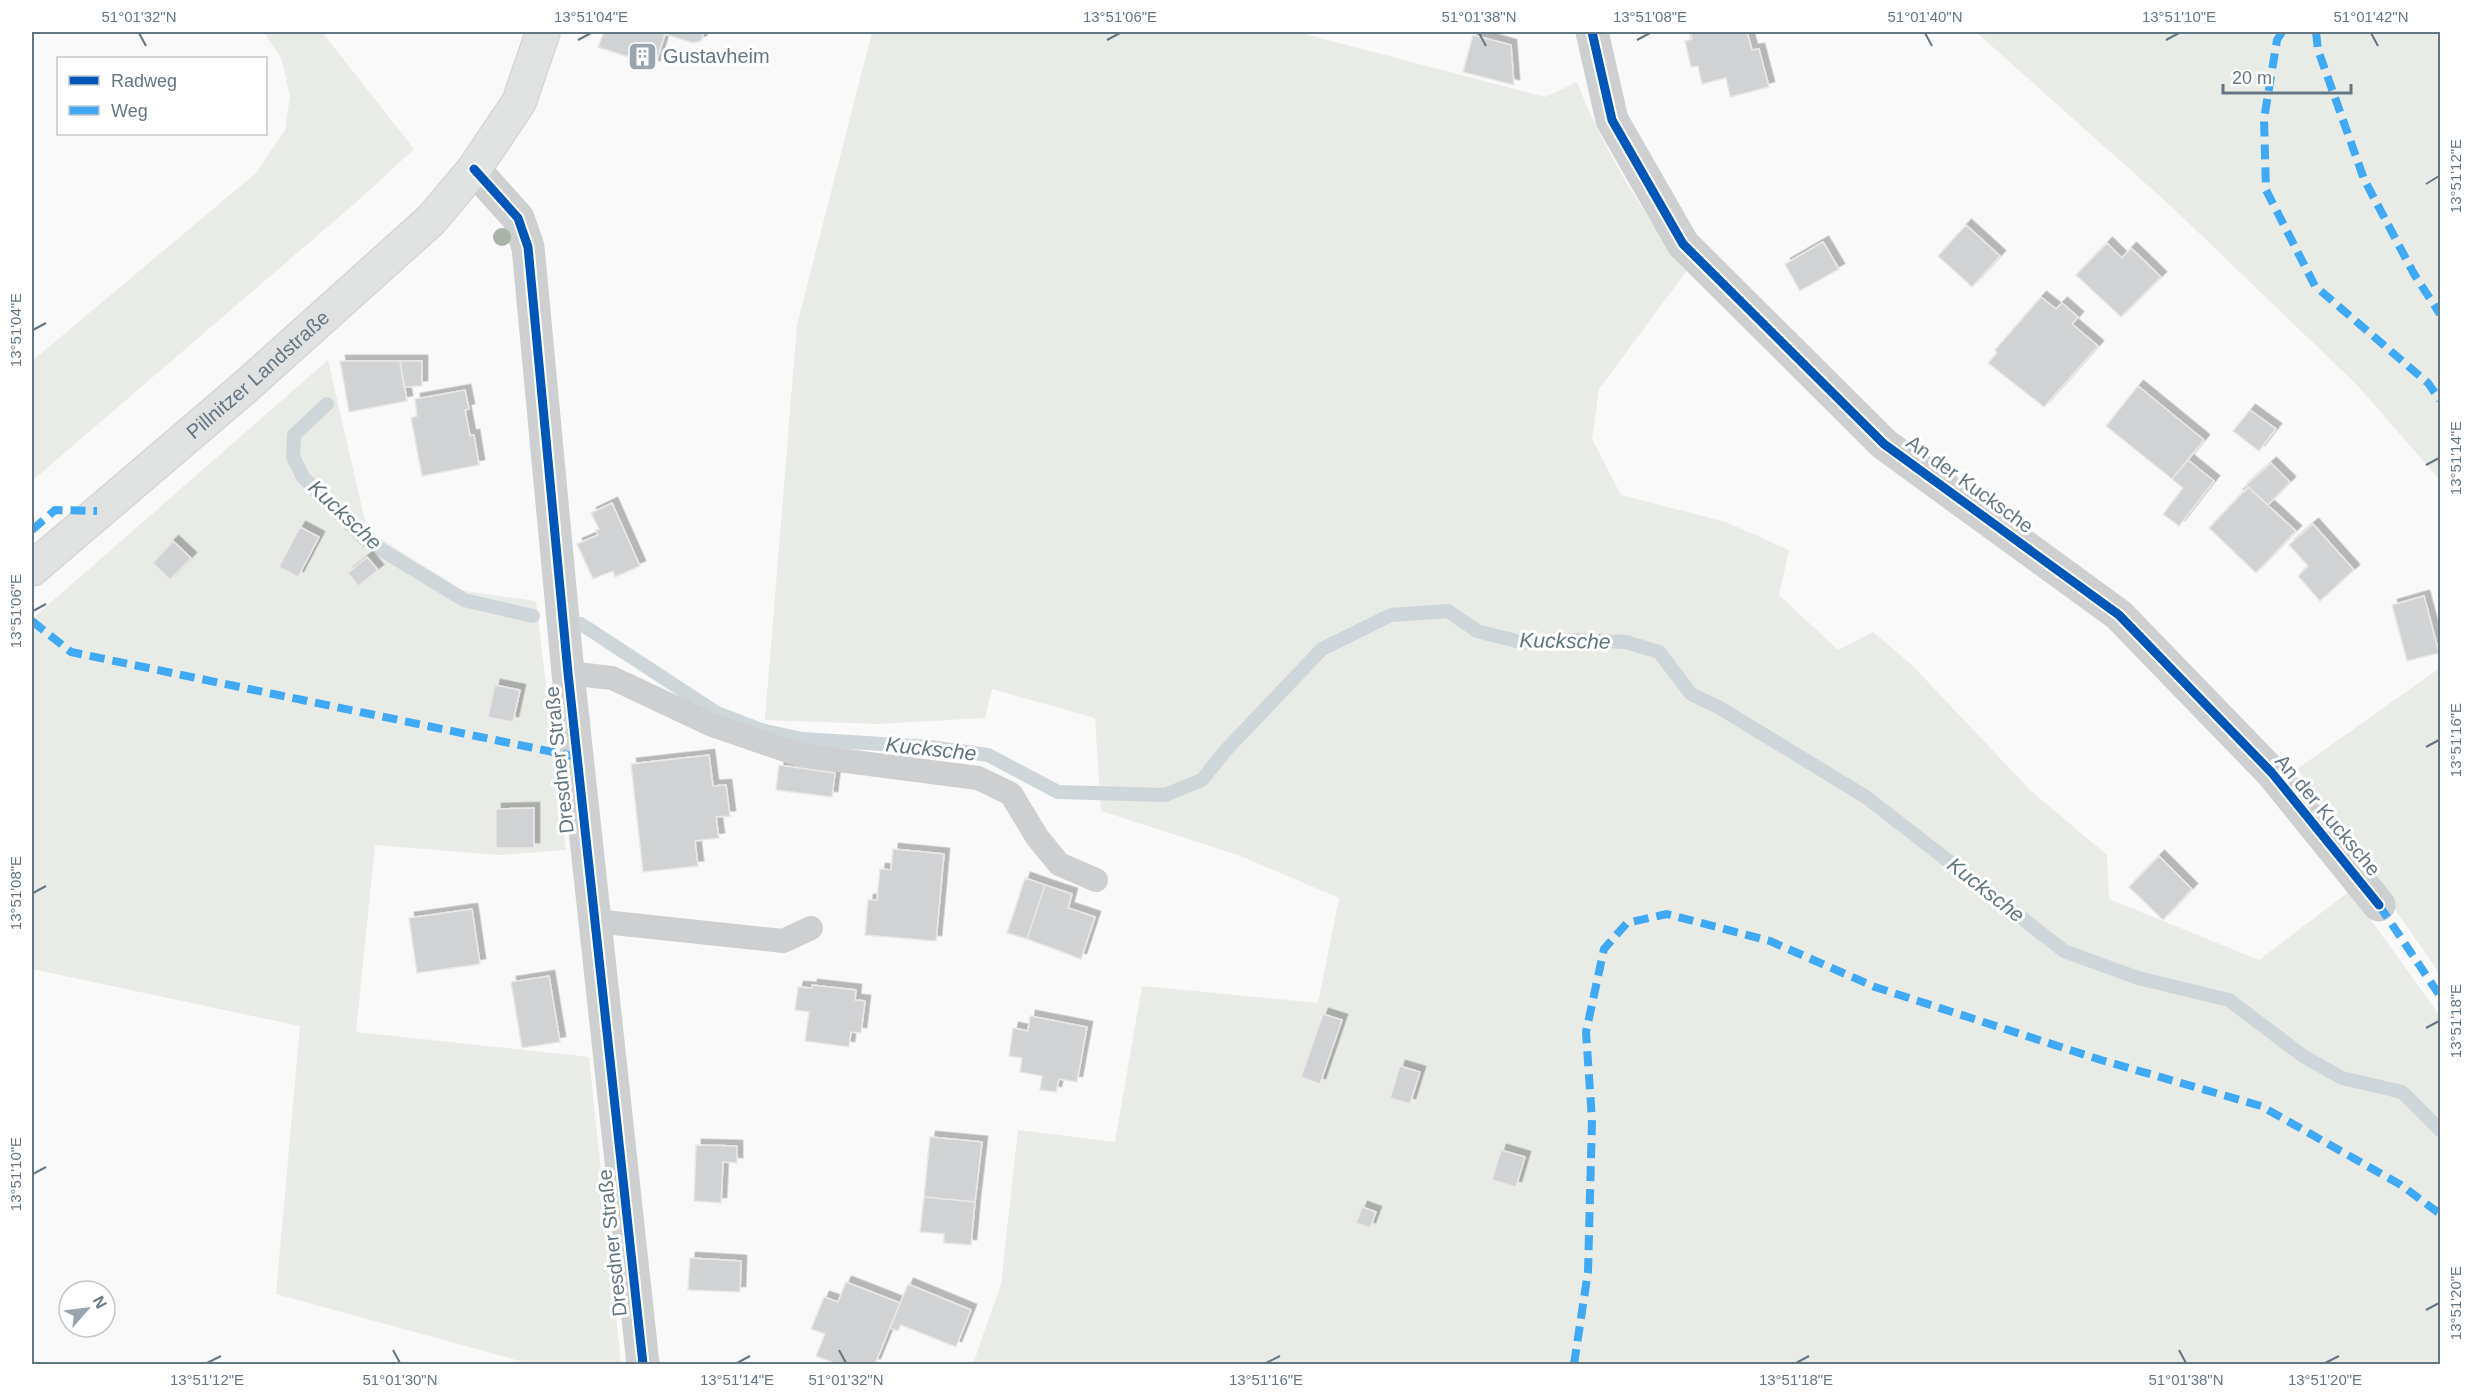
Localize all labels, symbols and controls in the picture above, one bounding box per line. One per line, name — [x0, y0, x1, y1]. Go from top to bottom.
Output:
text: 51°01'32"N — [101, 8, 177, 25]
text: 13°51'04"E — [554, 8, 628, 25]
text: 13°51'06"E — [1083, 8, 1157, 25]
text: 51°01'38"N — [1441, 8, 1517, 25]
text: 13°51'08"E — [1613, 8, 1687, 25]
text: 51°01'40"N — [1887, 8, 1963, 25]
text: 13°51'10"E — [2142, 8, 2216, 25]
text: 51°01'42"N — [2333, 8, 2409, 25]
building icon: Gustavheim — [626, 40, 658, 72]
place label: Gustavheim — [663, 45, 770, 67]
legend — [57, 57, 267, 135]
scale bar — [2223, 57, 2350, 95]
text: 20 m — [2232, 68, 2272, 88]
text: Radweg — [111, 71, 177, 91]
text: Weg — [111, 101, 148, 121]
text: 13°51'12"E — [2447, 139, 2464, 213]
text: 13°51'04"E — [7, 293, 24, 367]
street label: Pillnitzer Landstraße — [182, 306, 334, 443]
text: 13°51'14"E — [2447, 421, 2464, 495]
street label: An der Kucksche — [1902, 431, 2038, 537]
water label: Kucksche — [304, 475, 386, 554]
text: 13°51'06"E — [7, 574, 24, 648]
water label: Kucksche — [1519, 628, 1611, 653]
street label: Dresdner Straße — [540, 685, 578, 835]
text: 13°51'16"E — [2447, 703, 2464, 777]
water label: Kucksche — [885, 732, 978, 765]
street label: An der Kucksche — [2271, 750, 2385, 880]
water label: Kucksche — [1943, 853, 2029, 927]
text: 13°51'08"E — [7, 856, 24, 930]
text: 13°51'18"E — [2447, 984, 2464, 1058]
text: 13°51'10"E — [7, 1137, 24, 1211]
street label: Dresdner Straße — [593, 1168, 631, 1318]
text: 13°51'20"E — [2447, 1266, 2464, 1340]
north arrow — [57, 1279, 117, 1339]
text: N — [90, 1293, 110, 1311]
text: 13°51'12"E — [170, 1371, 244, 1388]
text: 51°01'30"N — [362, 1371, 438, 1388]
text: 13°51'14"E — [700, 1371, 774, 1388]
text: 51°01'32"N — [808, 1371, 884, 1388]
text: 13°51'16"E — [1229, 1371, 1303, 1388]
text: 13°51'18"E — [1759, 1371, 1833, 1388]
text: 51°01'38"N — [2148, 1371, 2224, 1388]
text: 13°51'20"E — [2288, 1371, 2362, 1388]

